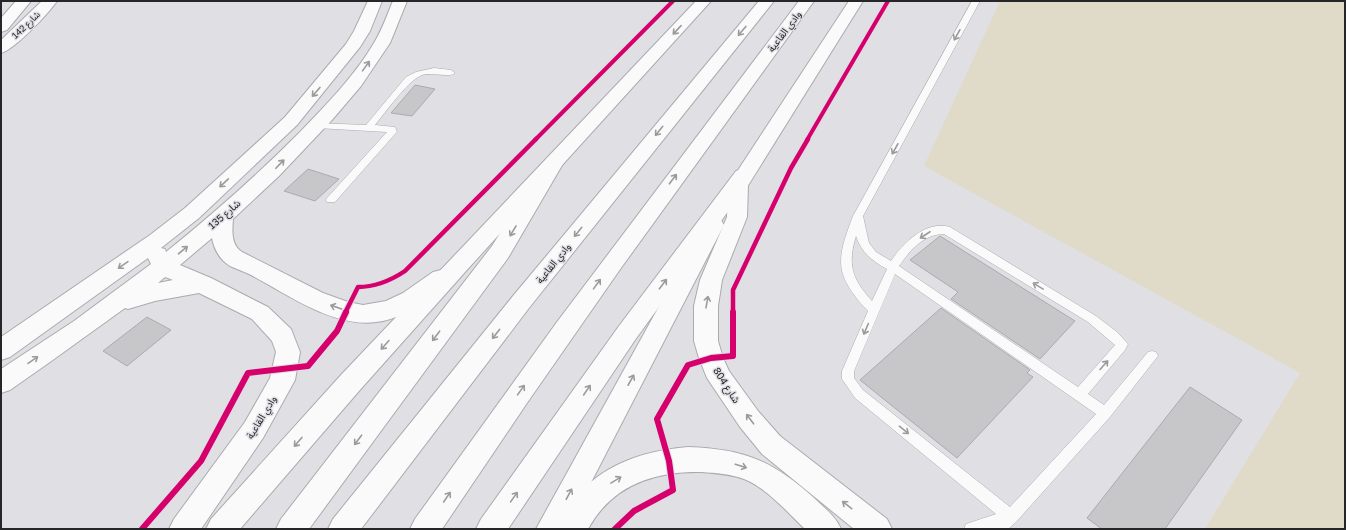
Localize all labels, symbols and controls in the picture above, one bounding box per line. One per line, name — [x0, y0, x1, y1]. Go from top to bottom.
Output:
street label: وادي القاعية — [765, 8, 805, 55]
street label: شارع 142 — [9, 9, 43, 42]
one-way arrow — [673, 24, 682, 34]
one-way arrow — [737, 25, 746, 36]
one-way arrow — [953, 29, 961, 41]
one-way arrow — [362, 61, 370, 72]
one-way arrow — [311, 87, 321, 97]
one-way arrow — [655, 126, 664, 137]
one-way arrow — [891, 143, 898, 155]
one-way arrow — [275, 159, 285, 169]
one-way arrow — [669, 174, 678, 185]
one-way arrow — [219, 179, 229, 188]
street label: شارع 135 — [206, 197, 244, 233]
one-way arrow — [508, 225, 516, 237]
one-way arrow — [573, 227, 582, 238]
one-way arrow — [920, 231, 931, 239]
street label: وادي القاعية — [533, 240, 575, 287]
one-way arrow — [177, 245, 188, 254]
one-way arrow — [117, 261, 128, 269]
one-way arrow — [593, 279, 601, 290]
one-way arrow — [659, 279, 667, 290]
one-way arrow — [1032, 281, 1044, 289]
one-way arrow — [703, 295, 711, 308]
one-way arrow — [329, 303, 342, 310]
one-way arrow — [862, 322, 869, 334]
one-way arrow — [492, 328, 501, 339]
one-way arrow — [432, 330, 440, 341]
one-way arrow — [380, 340, 389, 351]
one-way arrow — [28, 356, 39, 364]
one-way arrow — [1100, 360, 1109, 371]
street label: شارع 804 — [709, 365, 743, 406]
one-way arrow — [628, 374, 635, 386]
one-way arrow — [517, 385, 525, 396]
one-way arrow — [583, 385, 591, 396]
street label: وادي القاعية — [243, 393, 281, 442]
one-way arrow — [745, 414, 754, 425]
one-way arrow — [898, 426, 909, 435]
one-way arrow — [354, 434, 362, 445]
one-way arrow — [294, 437, 303, 447]
one-way arrow — [734, 463, 747, 470]
one-way arrow — [610, 476, 622, 484]
one-way arrow — [566, 489, 574, 501]
one-way arrow — [443, 491, 451, 502]
one-way arrow — [510, 492, 518, 503]
one-way arrow — [841, 501, 852, 509]

